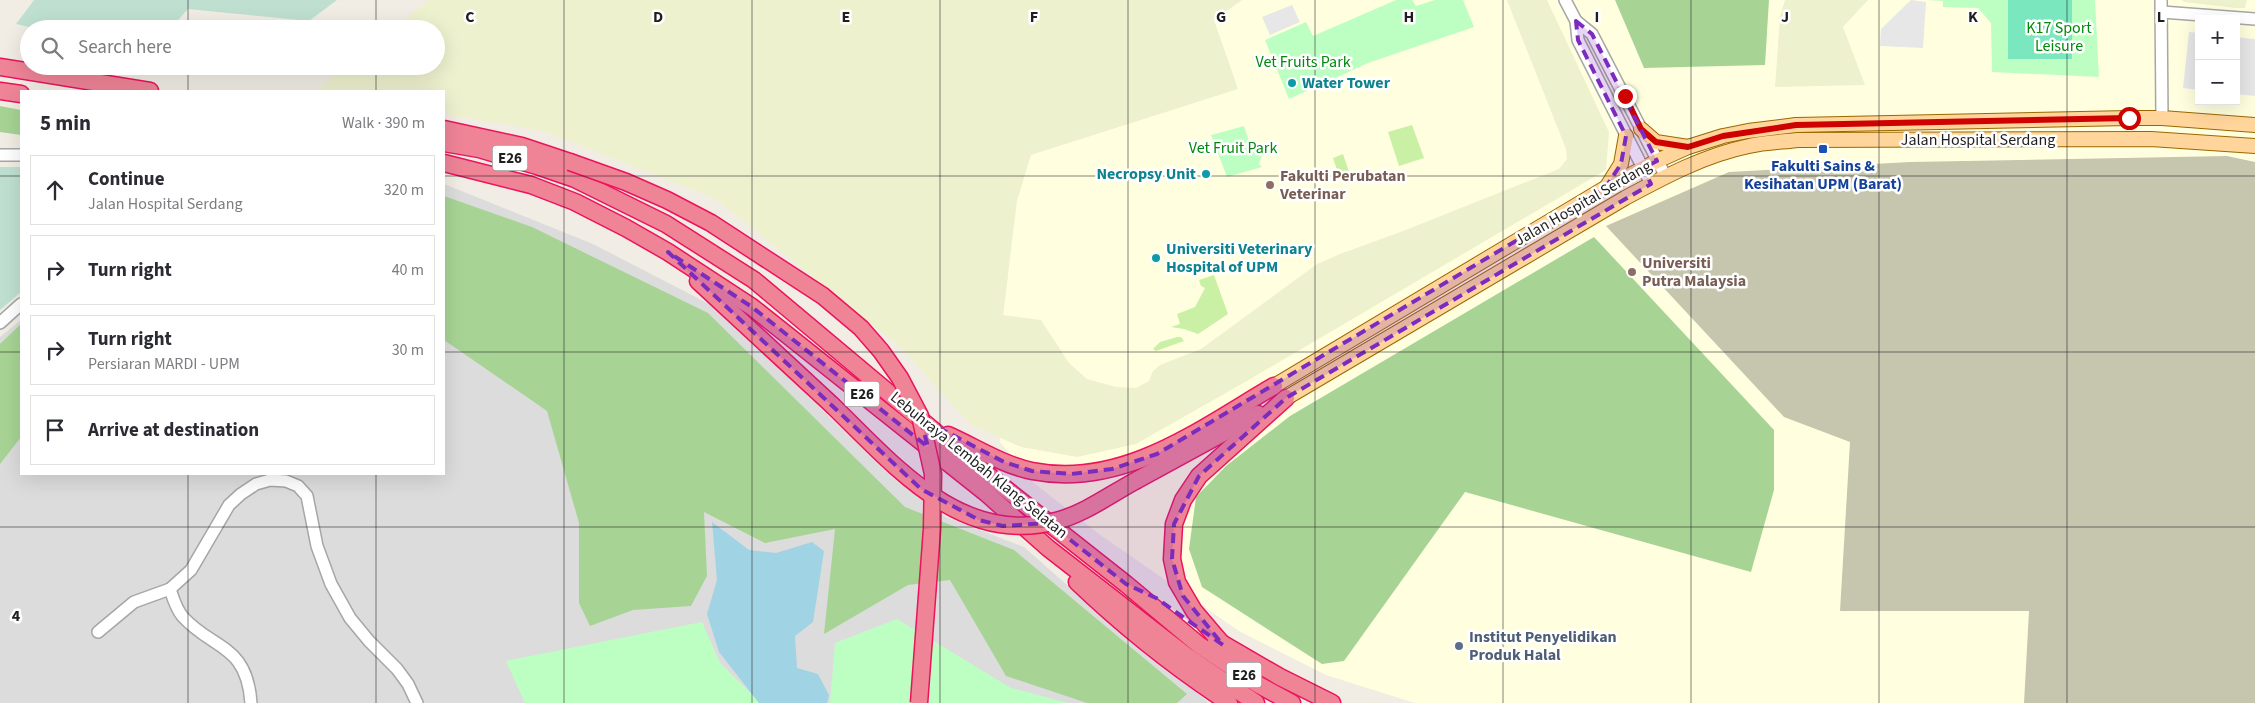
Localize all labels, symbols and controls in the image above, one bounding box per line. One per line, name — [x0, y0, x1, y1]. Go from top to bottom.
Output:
text: C — [465, 6, 475, 28]
text: D — [653, 6, 663, 28]
text: E — [842, 6, 850, 28]
text: F — [1030, 6, 1038, 28]
text: G — [1216, 6, 1226, 28]
text: H — [1404, 6, 1414, 28]
text: I — [1595, 6, 1599, 28]
text: J — [1781, 6, 1789, 28]
text: K — [1968, 6, 1978, 28]
text: L — [2157, 6, 2165, 28]
map controls — [2195, 15, 2240, 105]
button: + — [2195, 15, 2240, 60]
park label: K17 Sport Leisure — [2026, 17, 2092, 57]
search box — [20, 20, 445, 75]
icon: search — [38, 34, 66, 62]
text: Search here — [78, 34, 172, 61]
park label: Vet Fruits Park — [1255, 51, 1351, 73]
button: − — [2195, 60, 2240, 105]
place label: Water Tower — [1302, 72, 1391, 94]
marker: Water Tower — [1286, 77, 1298, 89]
route end — [1614, 85, 1637, 108]
route start — [2118, 107, 2141, 130]
text: 5 min — [40, 108, 91, 138]
text: Walk · 390 m — [342, 112, 425, 134]
street label: Jalan Hospital Serdang — [1901, 129, 2055, 151]
park label: Vet Fruit Park — [1189, 137, 1277, 159]
marker: Fakulti Sains & Kesihatan UPM (Barat) — [1817, 143, 1829, 155]
road number: E26 — [492, 146, 528, 170]
street label: Jalan Hospital Serdang — [1511, 155, 1655, 251]
place label: Fakulti Sains & Kesihatan UPM (Barat) — [1744, 155, 1902, 195]
place label: Necropsy Unit — [1096, 163, 1196, 185]
place label: Fakulti Perubatan Veterinar — [1279, 165, 1406, 205]
text: Continue — [88, 166, 165, 193]
marker: Necropsy Unit — [1200, 168, 1212, 180]
icon: ahead — [41, 176, 69, 204]
text: 320 m — [384, 179, 424, 201]
marker: Fakulti Perubatan Veterinar — [1264, 179, 1276, 191]
text: Jalan Hospital Serdang — [88, 193, 242, 215]
place label: Universiti Veterinary Hospital of UPM — [1166, 238, 1313, 278]
marker: Universiti Veterinary Hospital of UPM — [1150, 252, 1162, 264]
place label: Universiti Putra Malaysia — [1642, 252, 1746, 292]
icon: right — [41, 256, 69, 284]
text: Turn right — [88, 257, 172, 284]
text: 40 m — [392, 259, 424, 281]
marker: Universiti Putra Malaysia — [1626, 266, 1638, 278]
text: Turn right — [88, 326, 172, 353]
icon: right — [41, 336, 69, 364]
text: 30 m — [392, 339, 424, 361]
text: Persiaran MARDI - UPM — [88, 353, 240, 375]
road number: E26 — [844, 382, 880, 406]
street label: Lebuhraya Lembah Klang Selatan — [886, 386, 1072, 544]
icon: arrive — [41, 416, 69, 444]
text: Arrive at destination — [88, 417, 259, 444]
text: 4 — [12, 605, 21, 627]
place label: Institut Penyelidikan Produk Halal — [1469, 626, 1617, 666]
marker: Institut Penyelidikan Produk Halal — [1453, 640, 1465, 652]
road number: E26 — [1226, 662, 1262, 688]

